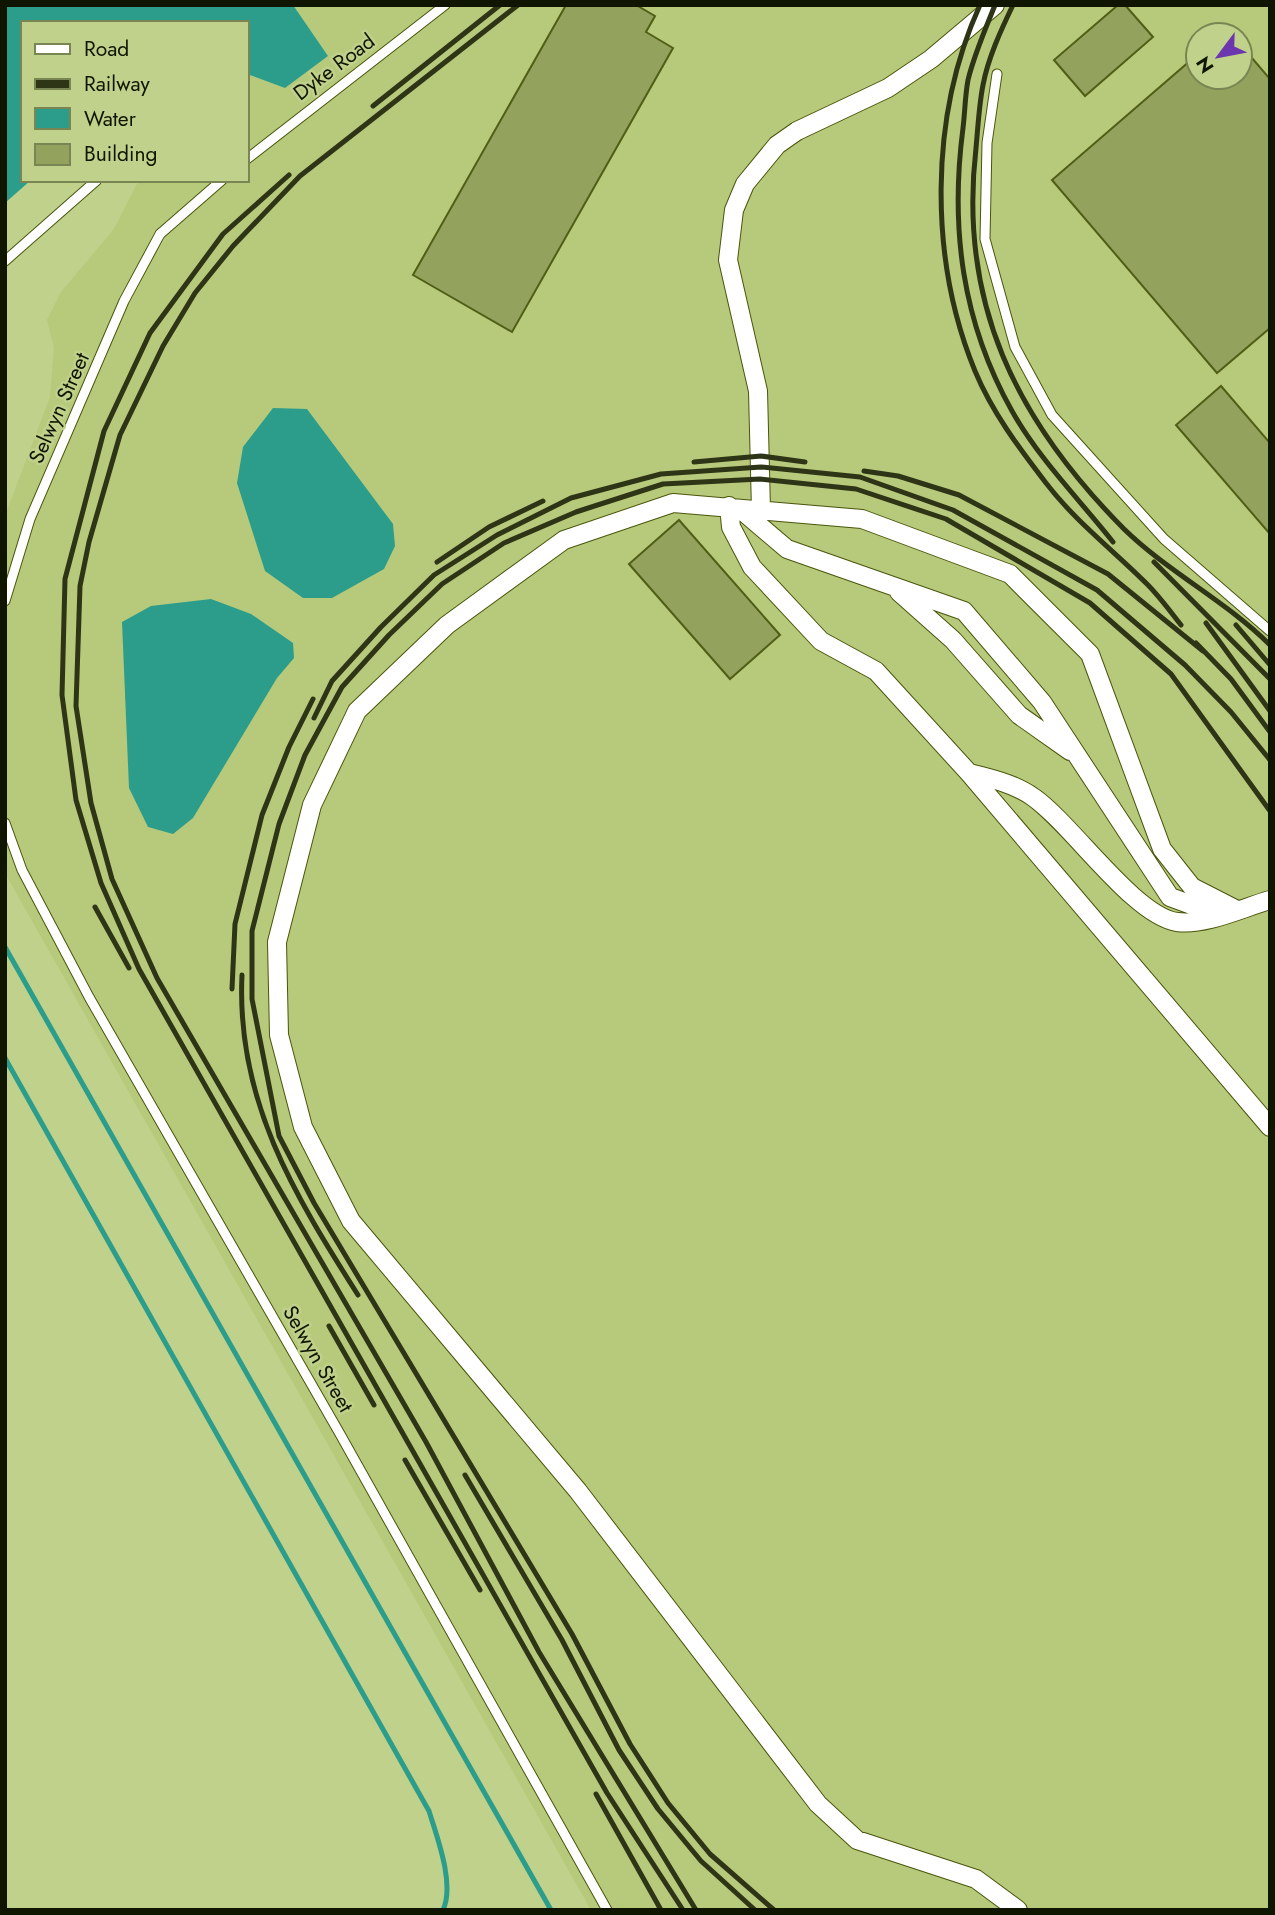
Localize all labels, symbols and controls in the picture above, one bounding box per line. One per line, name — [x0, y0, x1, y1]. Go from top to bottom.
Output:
legend — [21, 21, 248, 182]
north arrow — [1184, 21, 1254, 91]
street label: Dyke Road — [287, 26, 381, 108]
text: Road — [84, 34, 129, 64]
text: N — [1190, 51, 1220, 78]
text: Railway — [84, 69, 150, 99]
text: Water — [84, 104, 137, 134]
text: Building — [84, 139, 157, 169]
street label: Selwyn Street — [21, 348, 97, 468]
street label: Selwyn Street — [275, 1300, 361, 1418]

